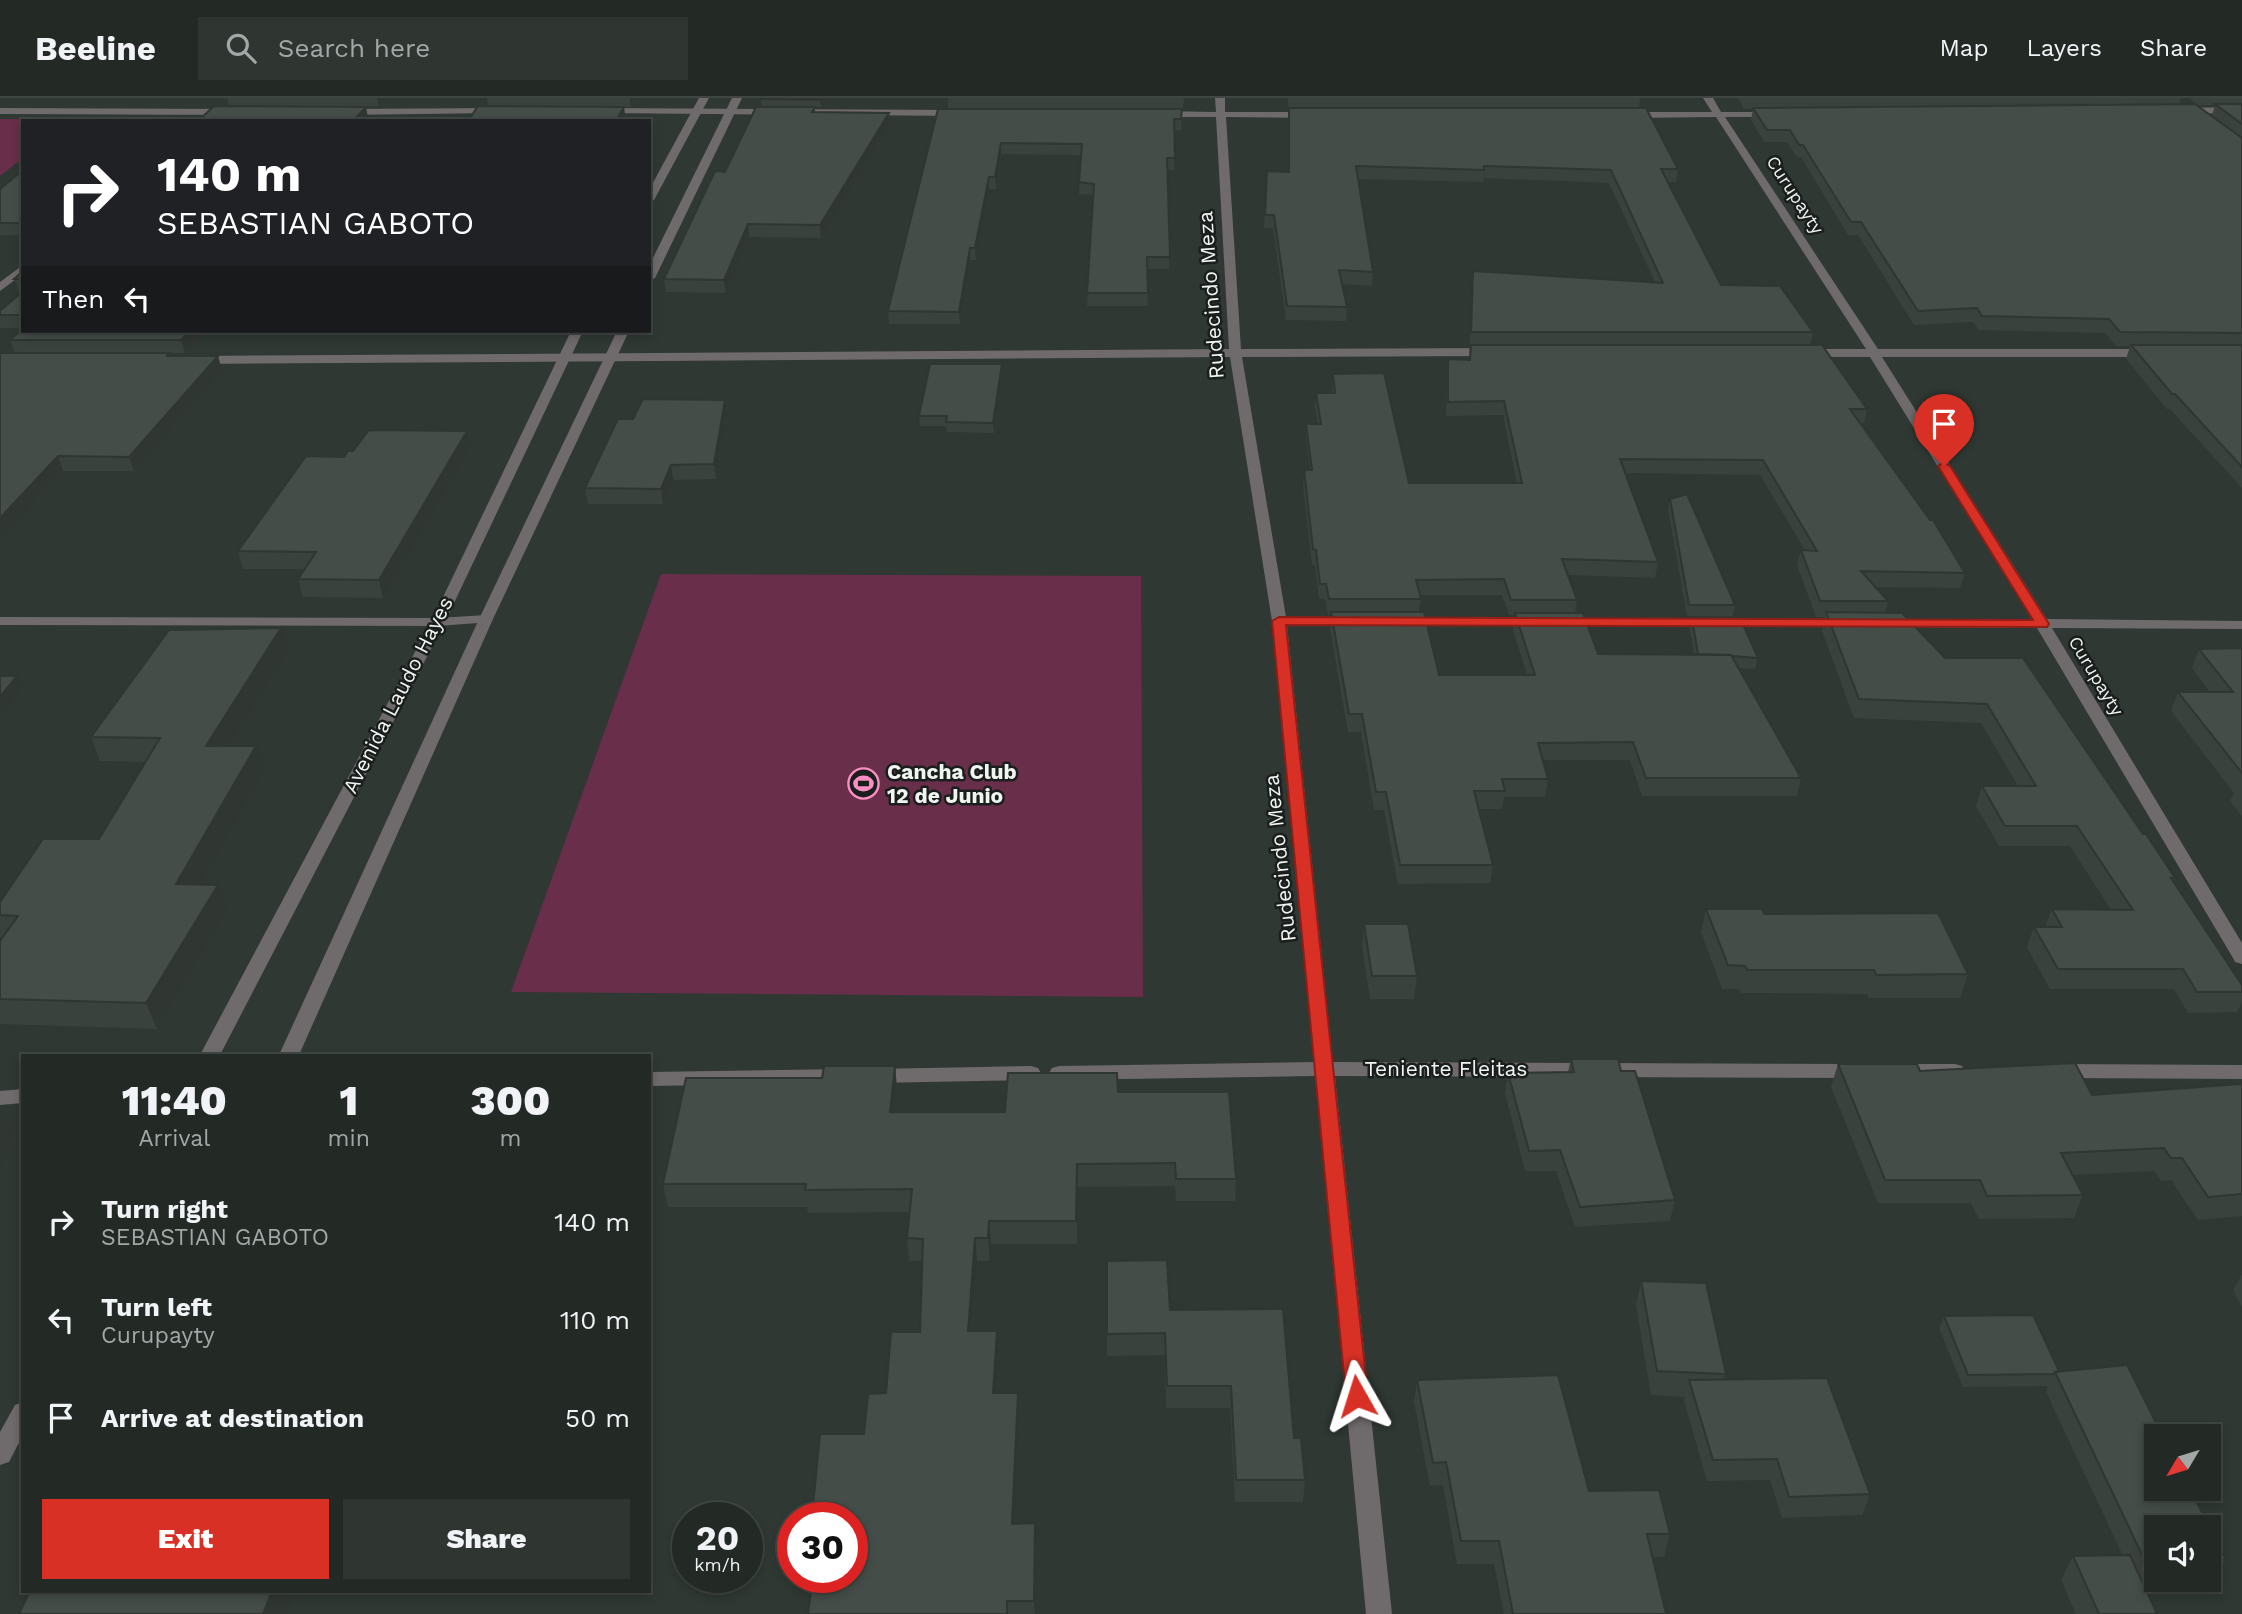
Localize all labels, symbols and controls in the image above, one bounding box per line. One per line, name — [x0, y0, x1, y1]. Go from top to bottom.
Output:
search box — [198, 17, 688, 80]
text: Beeline — [35, 29, 156, 68]
icon: search — [222, 29, 260, 67]
text: Search here — [278, 33, 430, 63]
text: Map — [1940, 34, 1988, 62]
text: Layers — [2026, 34, 2102, 62]
text: Share — [2140, 34, 2207, 62]
text: 140 m — [157, 145, 301, 203]
icon: right — [42, 147, 133, 238]
street label: Curupayty — [1762, 152, 1829, 238]
text: SEBASTIAN GABOTO — [157, 204, 474, 242]
street label: Rudecindo Meza — [1192, 210, 1229, 380]
icon: left — [118, 280, 156, 318]
text: Then — [42, 284, 104, 314]
pin — [1914, 394, 1974, 466]
icon: arrive — [1925, 405, 1963, 443]
street label: Avenida Laudo Hayes — [337, 592, 458, 797]
street label: Curupayty — [2065, 632, 2129, 720]
place label: Cancha Club 12 de Junio — [887, 759, 1017, 808]
sports icon: Cancha Club 12 de Junio — [847, 767, 881, 801]
street label: Rudecindo Meza — [1258, 773, 1301, 943]
street label: Teniente Fleitas — [1365, 1056, 1527, 1081]
text: 11:40 — [122, 1076, 227, 1125]
text: 1 — [339, 1076, 358, 1125]
text: 300 — [471, 1076, 550, 1125]
text: Arrival — [138, 1125, 210, 1152]
text: min — [328, 1125, 370, 1152]
text: m — [499, 1125, 521, 1152]
text: Turn right — [101, 1194, 228, 1224]
icon: right — [42, 1203, 80, 1241]
text: 140 m — [554, 1207, 630, 1237]
text: SEBASTIAN GABOTO — [101, 1224, 329, 1251]
text: Turn left — [101, 1292, 212, 1322]
icon: left — [42, 1301, 80, 1339]
text: 110 m — [560, 1305, 630, 1335]
text: Curupayty — [101, 1322, 215, 1349]
position arrow — [1320, 1359, 1394, 1433]
icon: arrive — [42, 1399, 80, 1437]
text: Arrive at destination — [101, 1403, 364, 1433]
text: 50 m — [565, 1403, 630, 1433]
north arrow — [2144, 1424, 2221, 1502]
map controls — [2144, 1424, 2221, 1592]
button: Exit — [42, 1499, 329, 1579]
button: Share — [343, 1499, 630, 1579]
speed limit sign: 30 — [777, 1502, 868, 1593]
button: sound — [2144, 1515, 2221, 1592]
text: 20 — [696, 1517, 739, 1559]
text: km/h — [694, 1554, 741, 1575]

